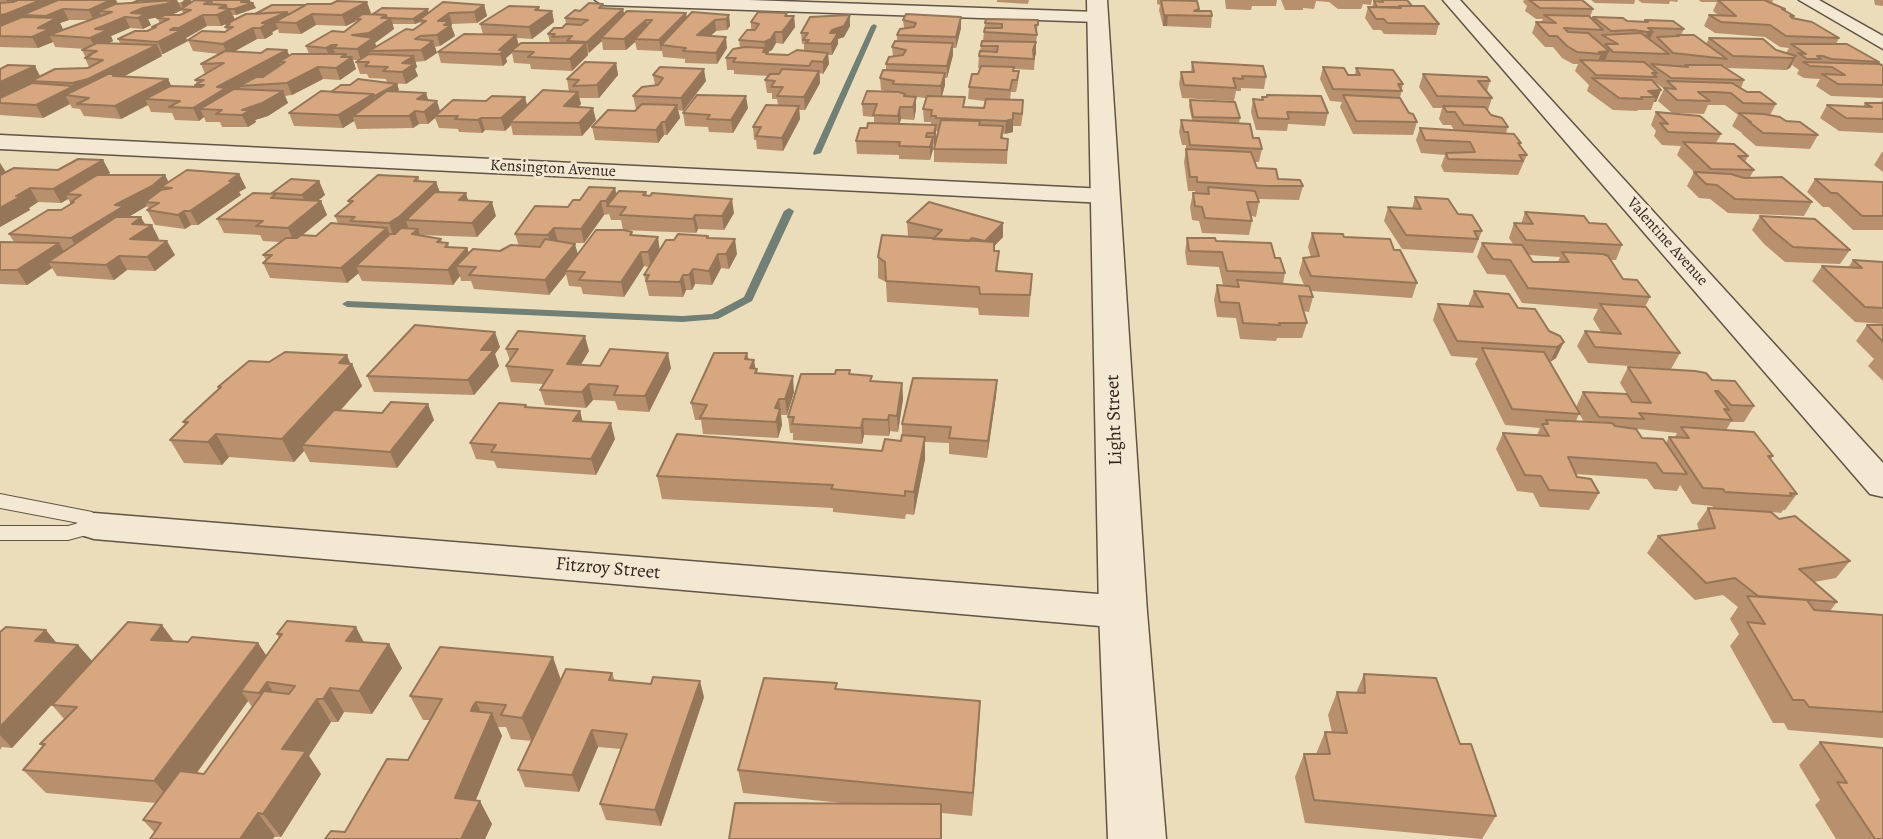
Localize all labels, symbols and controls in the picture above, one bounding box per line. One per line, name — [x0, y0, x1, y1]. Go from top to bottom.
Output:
street label: Kensington Avenue — [490, 156, 616, 182]
street label: Valentine Avenue — [1622, 194, 1712, 290]
street label: Light Street — [1102, 374, 1128, 466]
street label: Fitzroy Street — [555, 553, 661, 585]

